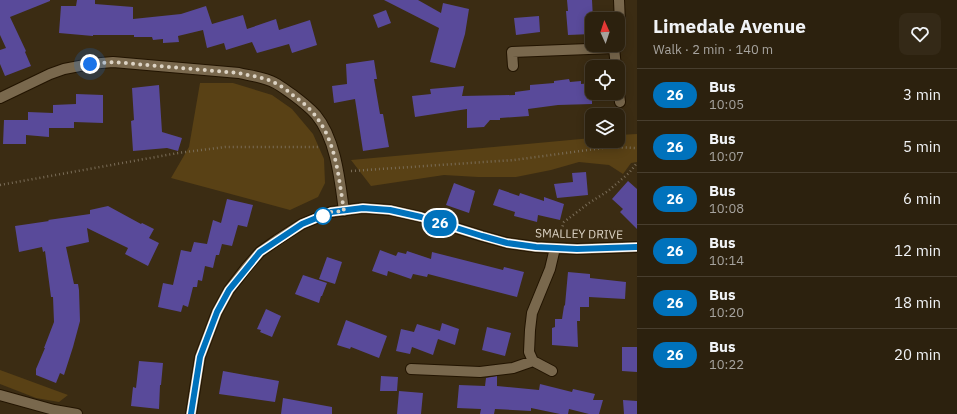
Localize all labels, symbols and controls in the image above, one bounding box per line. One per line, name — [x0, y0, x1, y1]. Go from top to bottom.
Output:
north arrow — [585, 12, 625, 52]
map controls — [585, 12, 625, 148]
button: heart — [899, 13, 941, 55]
text: Limedale Avenue — [653, 14, 806, 38]
text: Walk · 2 min · 140 m — [653, 41, 773, 58]
your location — [80, 54, 100, 74]
button: locate — [585, 60, 625, 100]
text: Bus — [709, 77, 736, 96]
text: 3 min — [903, 85, 941, 104]
text: 26 — [667, 86, 683, 104]
text: 10:05 — [709, 96, 744, 113]
button: layers — [585, 108, 625, 148]
text: Bus — [709, 129, 736, 148]
text: 5 min — [903, 137, 941, 156]
text: 26 — [667, 138, 683, 156]
text: 10:07 — [709, 148, 744, 165]
text: Bus — [709, 181, 736, 200]
text: 6 min — [903, 189, 941, 208]
text: 26 — [667, 190, 683, 208]
text: 10:08 — [709, 200, 744, 217]
unlabelled marker — [314, 207, 332, 225]
line badge: 26 — [422, 210, 458, 236]
text: 26 — [432, 214, 448, 232]
street label: SMALLEY DRIVE — [535, 225, 623, 242]
text: Bus — [709, 233, 736, 252]
text: 12 min — [894, 241, 941, 260]
text: 26 — [667, 242, 683, 260]
text: 10:14 — [709, 252, 744, 269]
text: Bus — [709, 285, 736, 304]
text: 18 min — [894, 293, 941, 312]
text: 26 — [667, 294, 683, 312]
text: 10:20 — [709, 304, 744, 321]
text: Bus — [709, 337, 736, 356]
text: 20 min — [894, 345, 941, 364]
text: 26 — [667, 346, 683, 364]
text: 10:22 — [709, 356, 744, 373]

